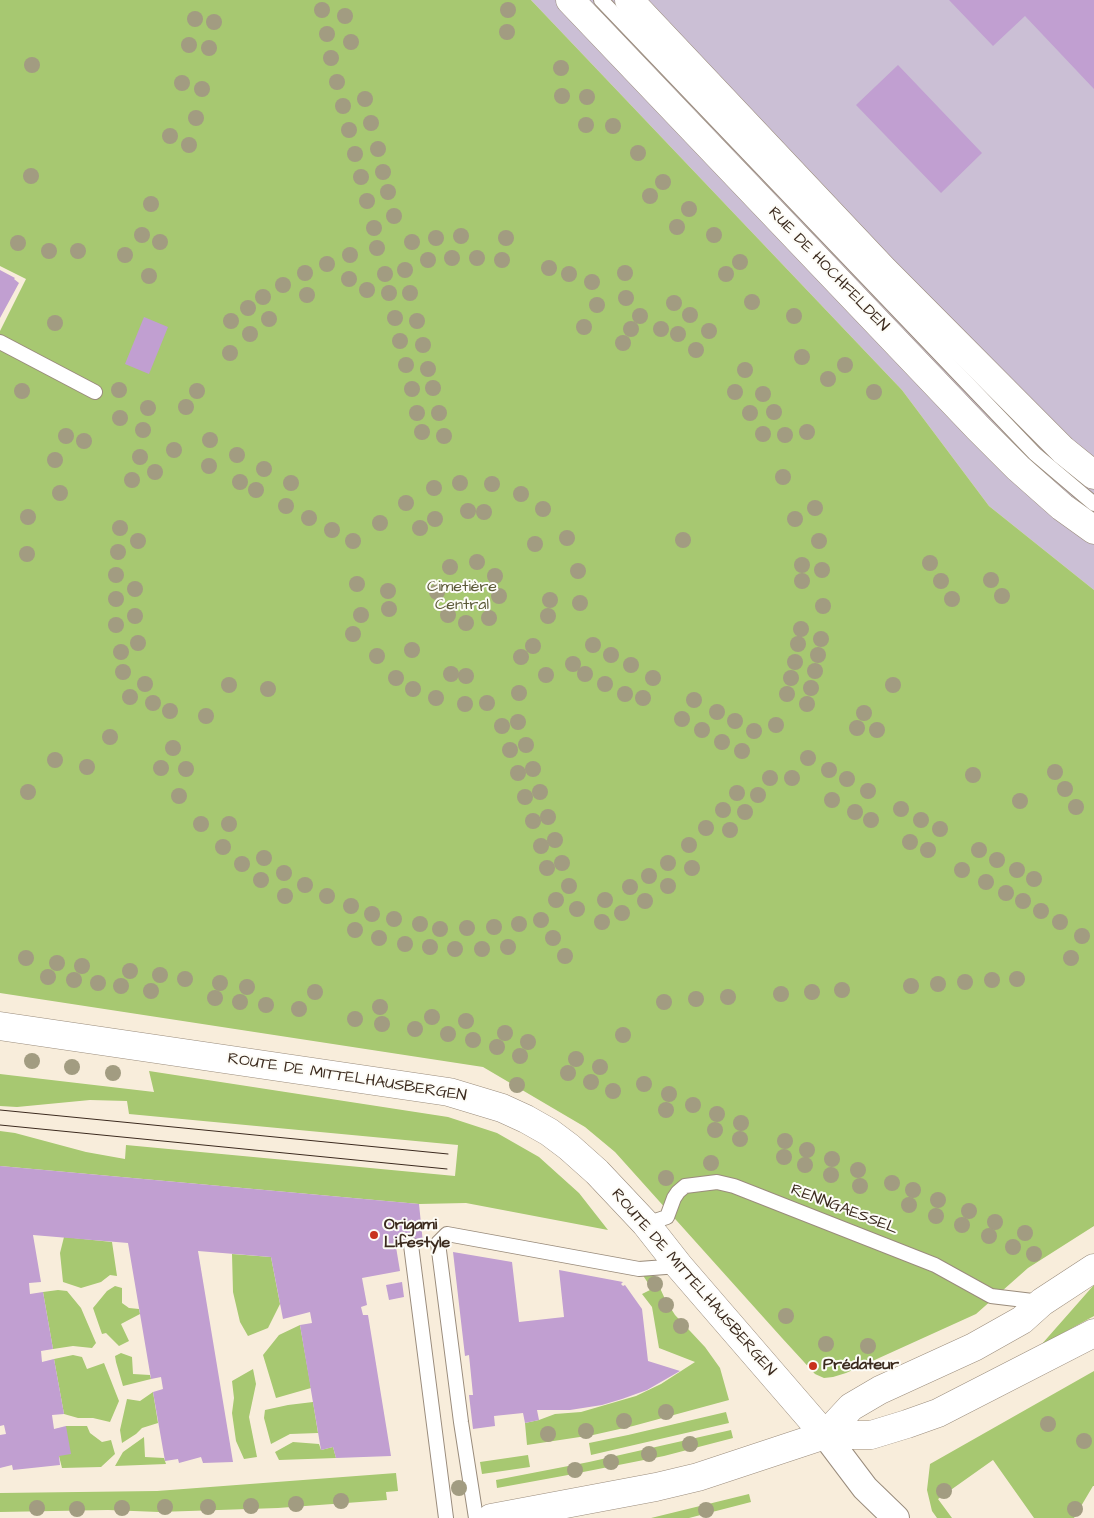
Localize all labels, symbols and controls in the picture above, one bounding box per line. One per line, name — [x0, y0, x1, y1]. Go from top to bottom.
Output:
street label: RUE DE HOCHFELDEN — [764, 204, 892, 336]
park label: Cimetière Central — [427, 578, 497, 616]
street label: ROUTE DE MITTELHAUSBERGEN — [226, 1050, 468, 1106]
street label: RENNGAESSEL — [788, 1181, 900, 1239]
street label: ROUTE DE MITTELHAUSBERGEN — [607, 1186, 779, 1380]
place label: Origami Lifestyle — [384, 1216, 450, 1254]
marker: Origami Lifestyle — [368, 1229, 380, 1241]
place label: Prédateur — [823, 1356, 899, 1376]
marker: Prédateur — [807, 1360, 819, 1372]

